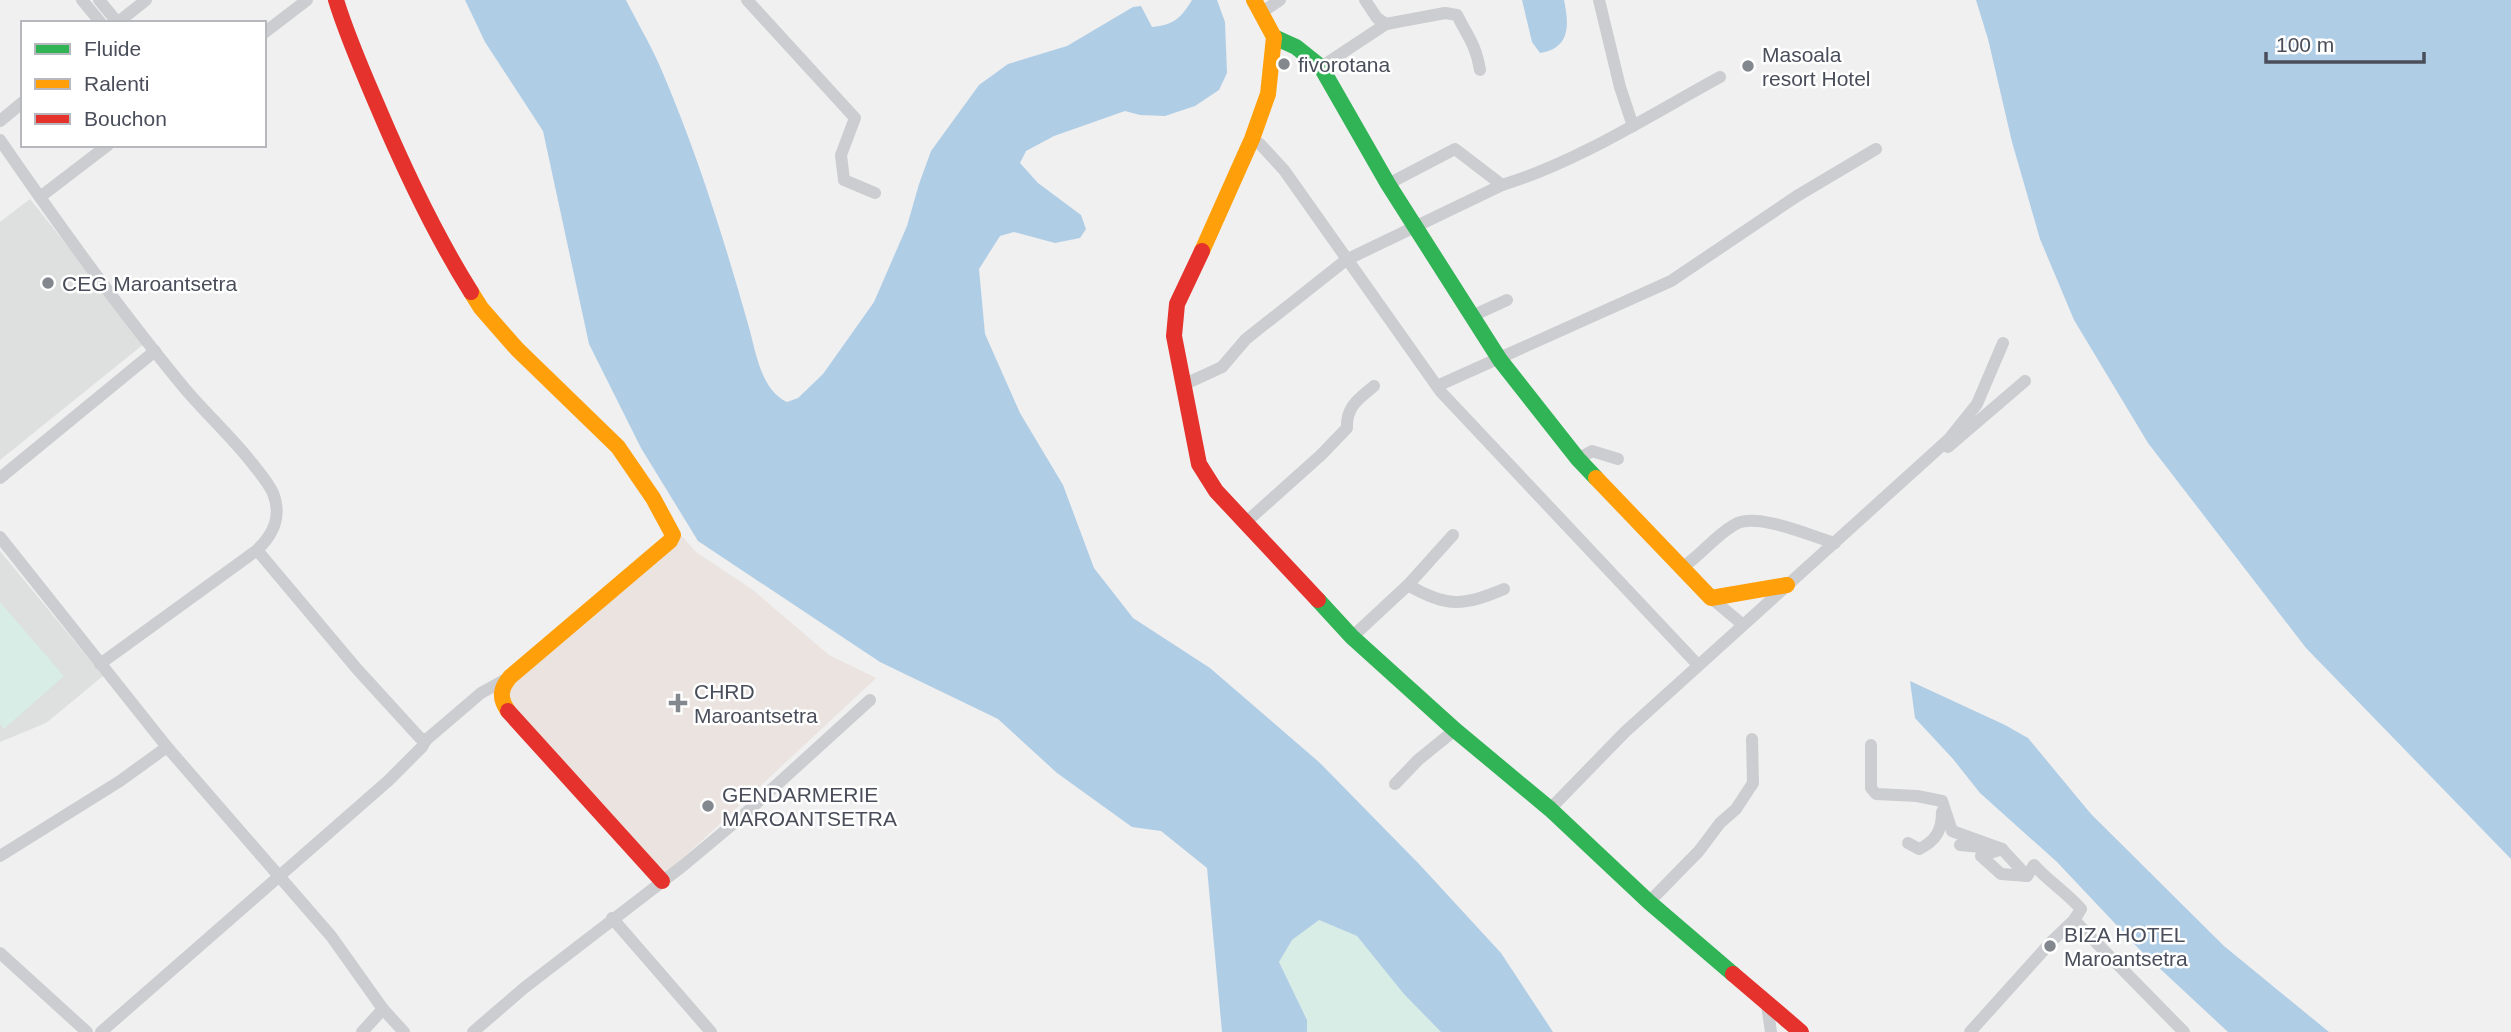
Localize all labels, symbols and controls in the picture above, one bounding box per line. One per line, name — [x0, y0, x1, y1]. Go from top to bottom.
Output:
legend — [21, 21, 266, 147]
scale bar — [2266, 21, 2424, 65]
text: 100 m — [2276, 33, 2334, 56]
text: Fluide — [84, 37, 141, 60]
place label: Masoala resort Hotel — [1762, 43, 1871, 90]
place label: fivorotana — [1298, 53, 1391, 76]
marker: fivorotana — [1276, 56, 1292, 72]
marker: Masoala resort Hotel — [1740, 58, 1756, 74]
text: Ralenti — [84, 72, 149, 95]
text: Bouchon — [84, 107, 167, 130]
place label: CEG Maroantsetra — [62, 272, 237, 295]
marker: CEG Maroantsetra — [40, 275, 56, 291]
place label: CHRD Maroantsetra — [694, 680, 818, 727]
marker: CHRD Maroantsetra — [668, 693, 688, 713]
place label: GENDARMERIE MAROANTSETRA — [722, 783, 897, 830]
marker: GENDARMERIE MAROANTSETRA — [700, 798, 716, 814]
place label: BIZA HOTEL Maroantsetra — [2064, 923, 2188, 970]
marker: BIZA HOTEL Maroantsetra — [2042, 938, 2058, 954]

